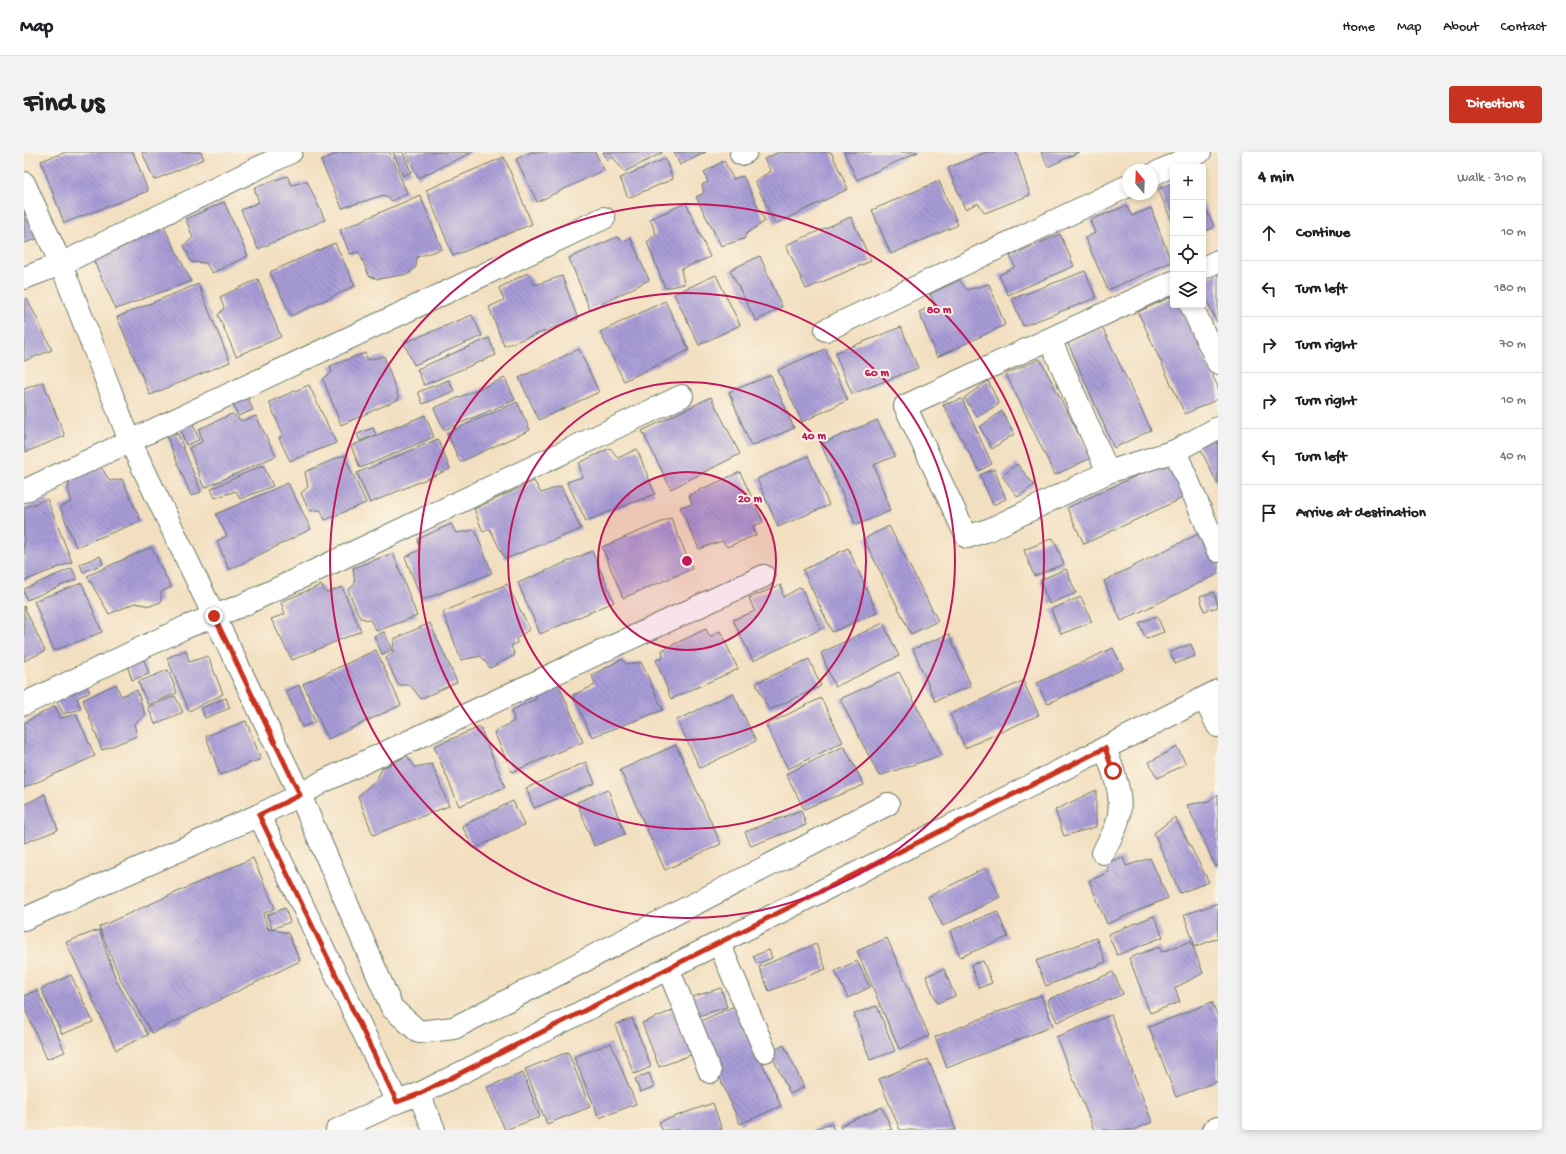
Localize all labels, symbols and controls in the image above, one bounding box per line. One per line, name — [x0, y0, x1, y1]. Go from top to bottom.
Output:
text: Map — [20, 16, 53, 39]
text: Home — [1343, 19, 1375, 36]
text: Map — [1397, 19, 1421, 36]
text: About — [1443, 19, 1479, 36]
text: Contact — [1501, 19, 1546, 36]
button: Directions — [1449, 86, 1542, 123]
text: Find us — [24, 88, 104, 121]
north arrow — [1122, 164, 1158, 200]
map controls — [1170, 164, 1206, 308]
button: + — [1170, 164, 1206, 200]
text: 4 min — [1258, 168, 1294, 188]
text: Walk · 310 m — [1457, 171, 1526, 186]
button: − — [1170, 200, 1206, 236]
icon: ahead — [1258, 222, 1280, 244]
text: Continue — [1296, 224, 1350, 242]
text: 10 m — [1501, 225, 1526, 240]
button: locate — [1170, 236, 1206, 272]
button: layers — [1170, 272, 1206, 308]
icon: left — [1258, 278, 1280, 300]
text: Turn left — [1296, 280, 1347, 298]
text: 180 m — [1494, 281, 1526, 296]
text: 80 m — [927, 304, 952, 318]
icon: right — [1258, 334, 1280, 356]
text: Turn right — [1296, 336, 1356, 354]
text: 70 m — [1500, 337, 1526, 352]
text: 60 m — [865, 367, 890, 381]
icon: right — [1258, 390, 1280, 412]
text: Turn right — [1296, 392, 1356, 410]
text: 10 m — [1501, 393, 1526, 408]
text: 40 m — [801, 430, 826, 444]
icon: left — [1258, 446, 1280, 468]
text: Turn left — [1296, 448, 1347, 466]
text: 40 m — [1500, 449, 1526, 464]
text: 20 m — [738, 493, 763, 507]
icon: arrive — [1258, 502, 1280, 524]
text: Arrive at destination — [1296, 504, 1426, 522]
centre of rings — [680, 554, 694, 568]
route end — [205, 607, 223, 625]
route start — [1104, 762, 1122, 780]

